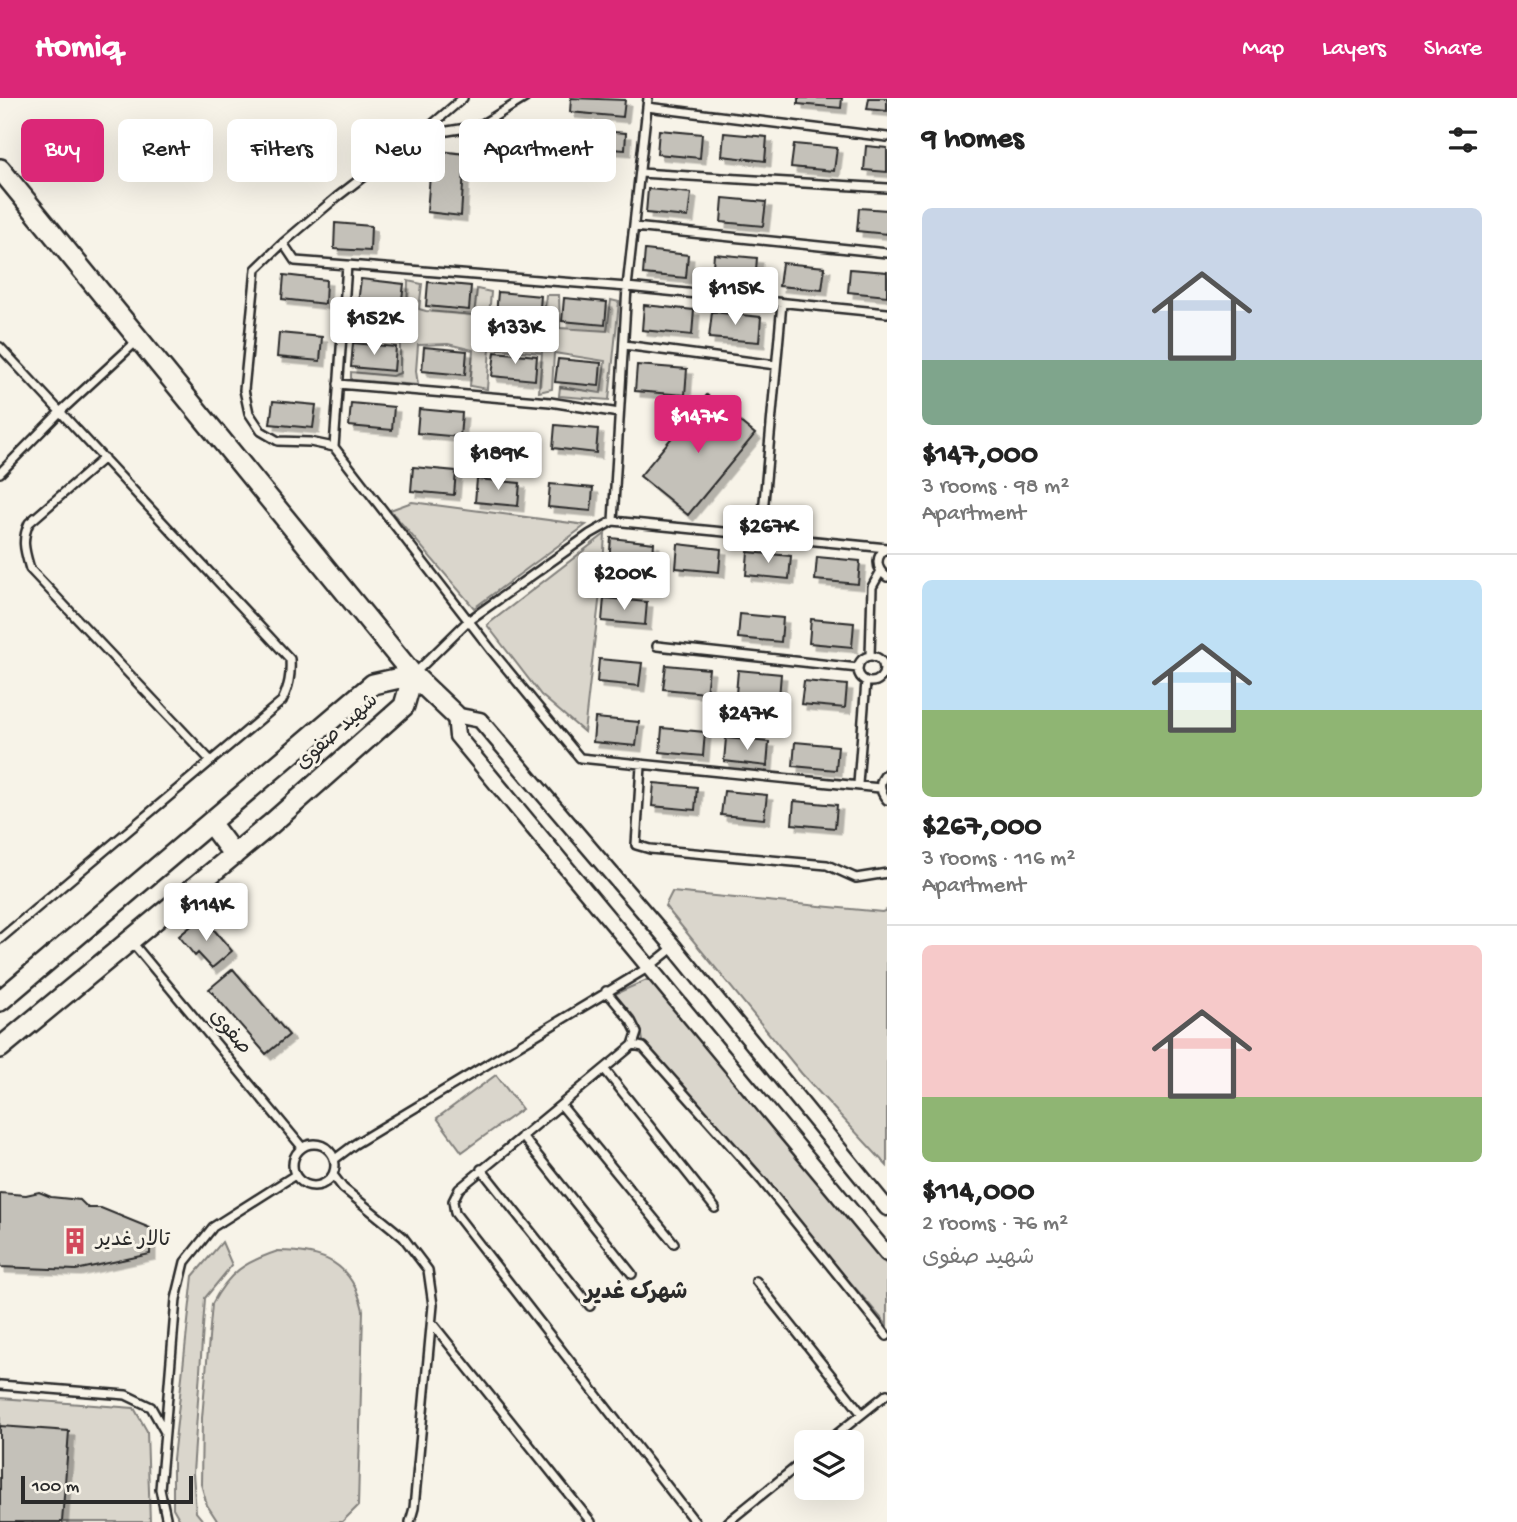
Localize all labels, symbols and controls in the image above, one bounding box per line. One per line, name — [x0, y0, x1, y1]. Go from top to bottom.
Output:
text: Homiq — [35, 30, 121, 68]
text: Map — [1242, 35, 1284, 64]
text: Layers — [1322, 35, 1386, 64]
text: Share — [1424, 35, 1482, 64]
chip: Buy — [21, 119, 104, 182]
chip: Rent — [118, 119, 213, 182]
chip: Filters — [227, 119, 337, 182]
chip: New — [351, 119, 445, 182]
chip: Apartment — [459, 119, 616, 182]
icon: filters — [1444, 121, 1482, 159]
text: 9 homes — [922, 123, 1024, 158]
icon: home — [1139, 253, 1265, 379]
pin: $115K — [686, 268, 784, 327]
text: $115K — [708, 276, 762, 303]
pin: $152K — [325, 298, 423, 357]
text: $152K — [346, 306, 402, 333]
pin: $133K — [466, 306, 564, 366]
text: $133K — [487, 315, 543, 342]
pin: $147K — [649, 396, 747, 455]
text: $147K — [670, 404, 726, 431]
pin: $189K — [449, 432, 547, 492]
text: $147,000 — [922, 439, 1038, 474]
text: $189K — [470, 441, 526, 468]
text: 3 rooms · 98 m² — [922, 474, 1069, 501]
text: Apartment — [922, 501, 1026, 528]
pin: $267K — [719, 505, 817, 565]
text: $267K — [739, 514, 797, 541]
pin: $200K — [575, 552, 673, 612]
text: $200K — [594, 561, 654, 588]
icon: home — [1139, 625, 1265, 751]
street label: شهید صفوی — [291, 689, 385, 777]
pin: $247K — [698, 692, 796, 752]
text: $247K — [718, 701, 776, 728]
text: $267,000 — [922, 811, 1042, 846]
text: 3 rooms · 116 m² — [922, 846, 1075, 873]
text: Apartment — [922, 873, 1026, 900]
pin: $114K — [157, 884, 255, 943]
text: $114K — [180, 892, 232, 919]
icon: home — [1139, 991, 1265, 1117]
street label: صفوی — [203, 1005, 255, 1061]
text: $114,000 — [922, 1176, 1034, 1211]
text: 2 rooms · 76 m² — [922, 1211, 1068, 1238]
building icon: تالار غدیر — [60, 1226, 90, 1256]
place label: تالار غدیر — [94, 1229, 171, 1254]
text: شهید صفوی — [922, 1245, 1035, 1272]
district label: شهرک غدیر — [583, 1280, 687, 1307]
map controls — [794, 1430, 864, 1500]
button: layers — [794, 1430, 864, 1500]
scale bar — [21, 1473, 192, 1505]
text: 100 m — [32, 1476, 79, 1499]

